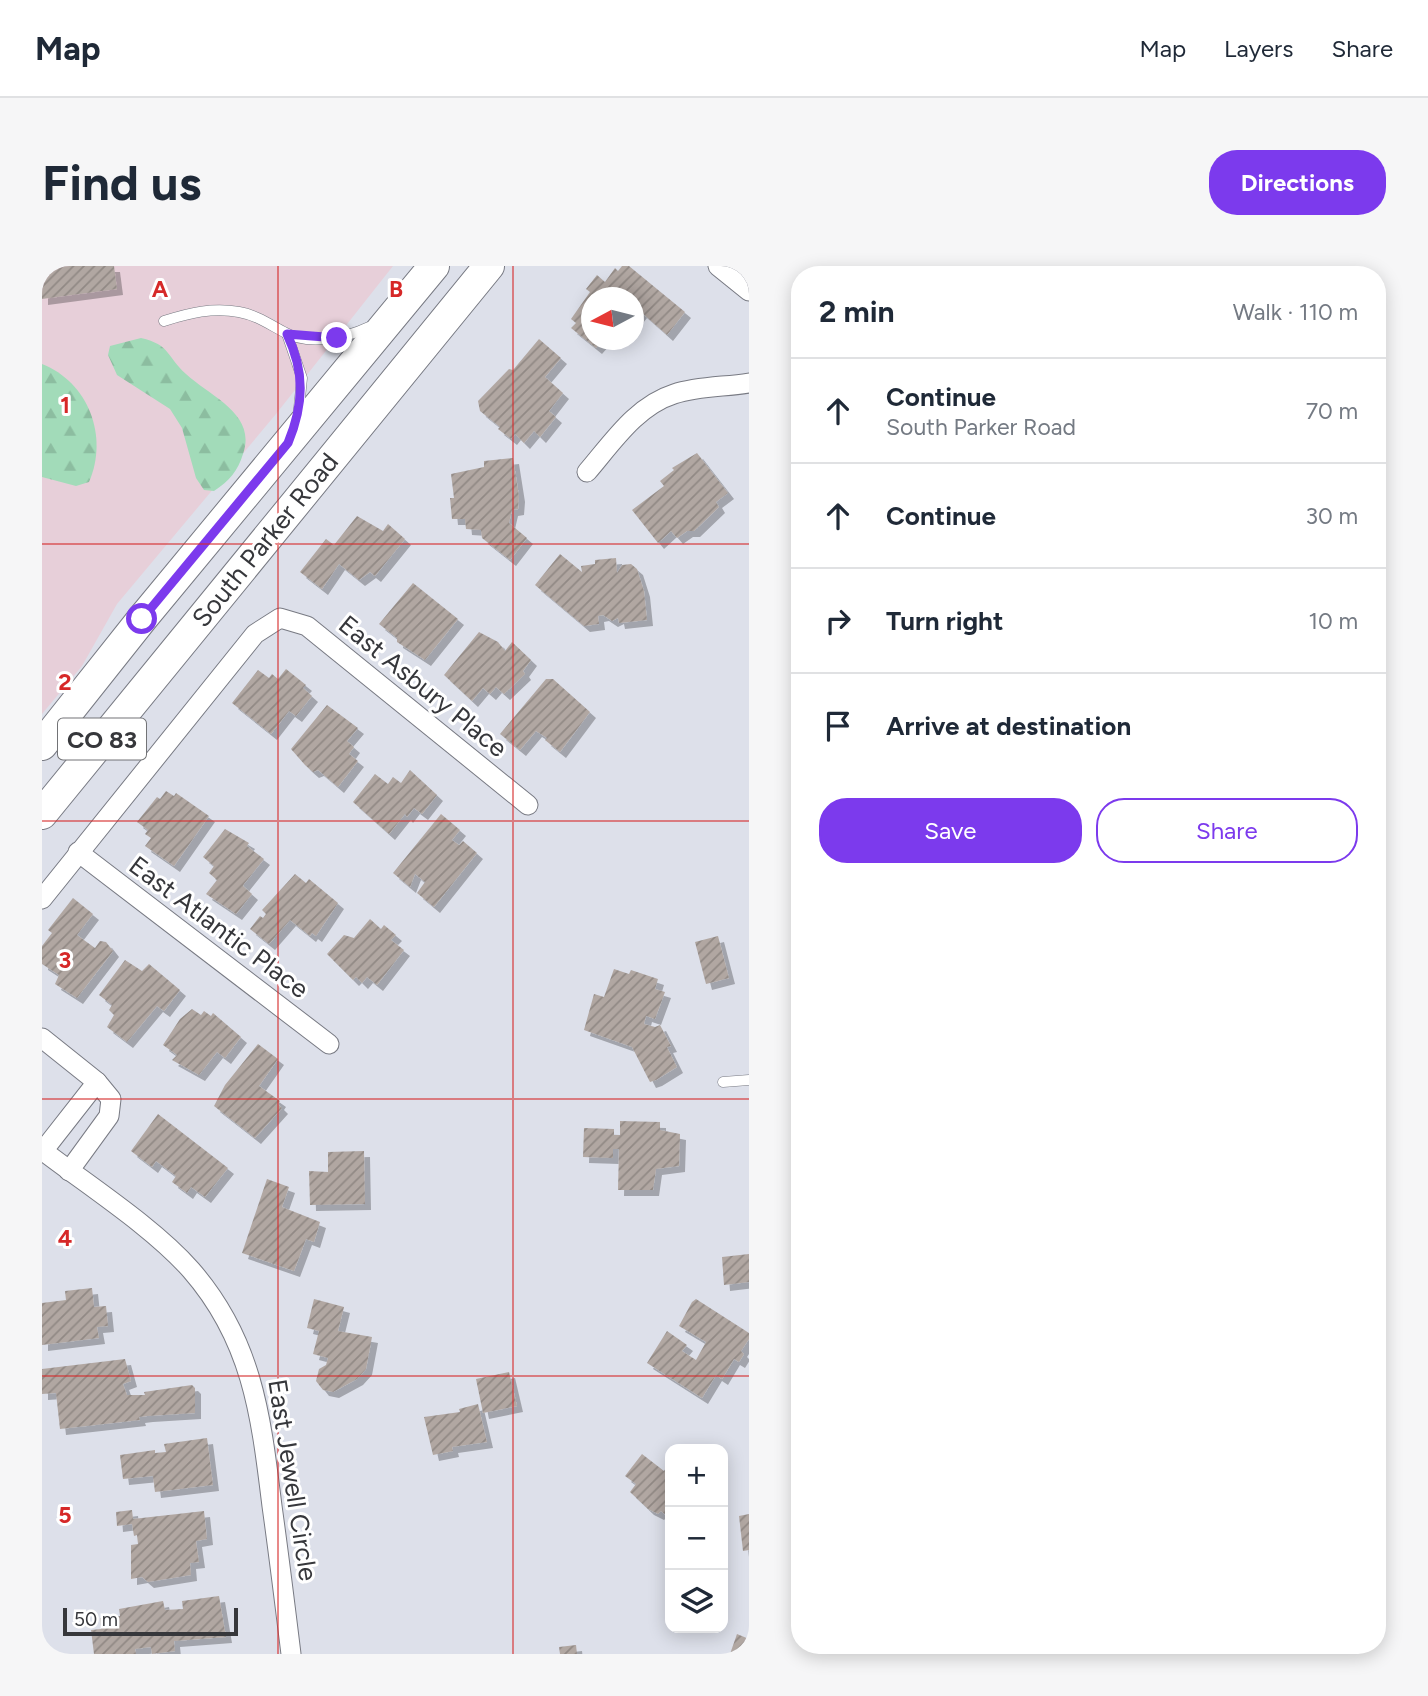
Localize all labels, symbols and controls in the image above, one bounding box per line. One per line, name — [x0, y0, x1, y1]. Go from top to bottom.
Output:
text: Map — [35, 29, 101, 68]
text: Map — [1139, 34, 1186, 63]
text: Layers — [1224, 34, 1293, 63]
text: Share — [1331, 34, 1393, 63]
button: Directions — [1209, 150, 1386, 215]
text: Find us — [42, 153, 201, 212]
text: A — [152, 275, 169, 303]
text: B — [389, 275, 403, 303]
north arrow — [581, 287, 644, 350]
text: 2 min — [819, 293, 895, 330]
text: Walk · 110 m — [1233, 298, 1358, 326]
route end — [321, 322, 352, 353]
text: Continue — [886, 381, 996, 413]
text: 1 — [60, 391, 70, 419]
icon: ahead — [819, 392, 857, 430]
text: 70 m — [1306, 397, 1358, 425]
text: South Parker Road — [886, 413, 1076, 441]
street label: South Parker Road — [185, 446, 345, 634]
icon: ahead — [819, 497, 857, 535]
text: Continue — [886, 500, 996, 532]
text: 30 m — [1305, 502, 1358, 530]
icon: right — [819, 602, 857, 640]
route start — [126, 603, 157, 634]
text: Turn right — [886, 605, 1003, 637]
text: 10 m — [1309, 607, 1358, 635]
street label: East Asbury Place — [332, 608, 514, 764]
text: 2 — [58, 668, 72, 696]
icon: arrive — [819, 707, 857, 745]
text: Arrive at destination — [886, 710, 1131, 742]
road number: CO 83 — [58, 718, 146, 760]
button: Save — [819, 798, 1082, 863]
button: Share — [1096, 798, 1358, 863]
street label: East Atlantic Place — [123, 849, 315, 1005]
text: 3 — [59, 946, 71, 974]
text: 4 — [58, 1224, 72, 1252]
street label: East Jewell Circle — [261, 1377, 325, 1583]
map controls — [665, 1444, 728, 1633]
button: + — [665, 1444, 728, 1507]
text: 5 — [58, 1501, 72, 1529]
button: − — [665, 1507, 728, 1570]
button: layers — [665, 1570, 728, 1633]
scale bar — [63, 1605, 238, 1637]
text: 50 m — [74, 1608, 118, 1631]

